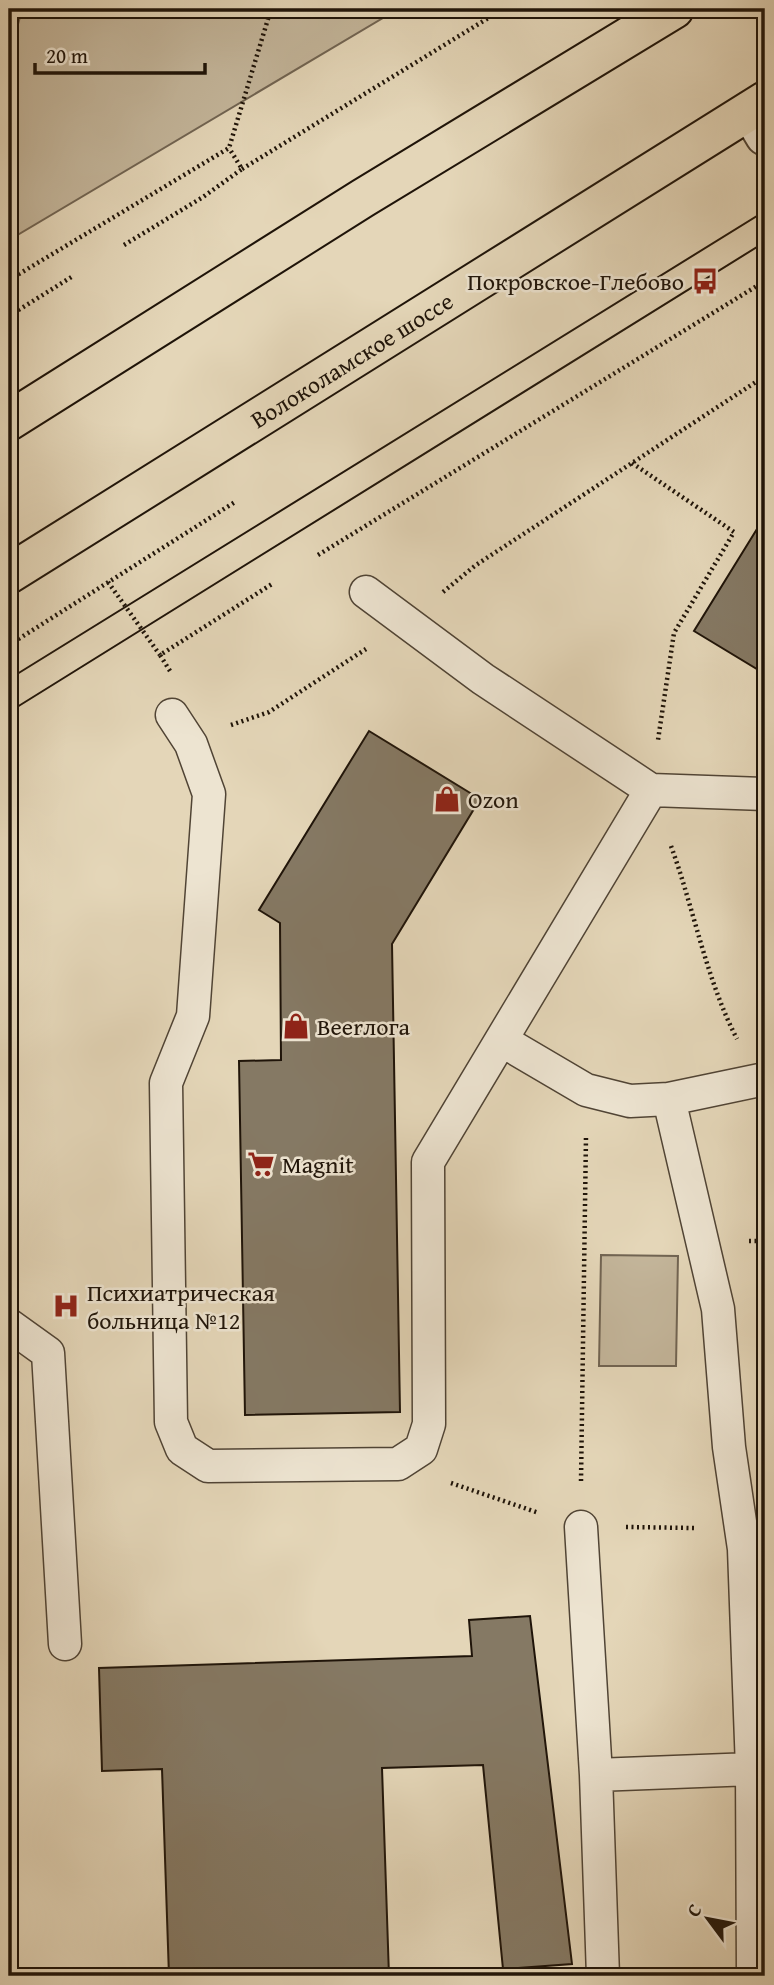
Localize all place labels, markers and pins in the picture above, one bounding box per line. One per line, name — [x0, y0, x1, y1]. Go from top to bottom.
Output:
place label: Покровское-Глебово — [467, 264, 684, 299]
bus stop icon: Покровское-Глебово — [690, 266, 720, 296]
place label: Ozon — [468, 782, 519, 817]
shop icon: Ozon — [432, 784, 462, 814]
place label: Beerлога — [317, 1009, 411, 1044]
shop icon: Beerлога — [281, 1011, 311, 1041]
place label: Magnit — [282, 1147, 354, 1182]
supermarket icon: Magnit — [246, 1149, 276, 1179]
place label: Психиатрическая больница №12 — [87, 1275, 275, 1338]
hospital icon: Психиатрическая больница №12 — [51, 1291, 81, 1321]

